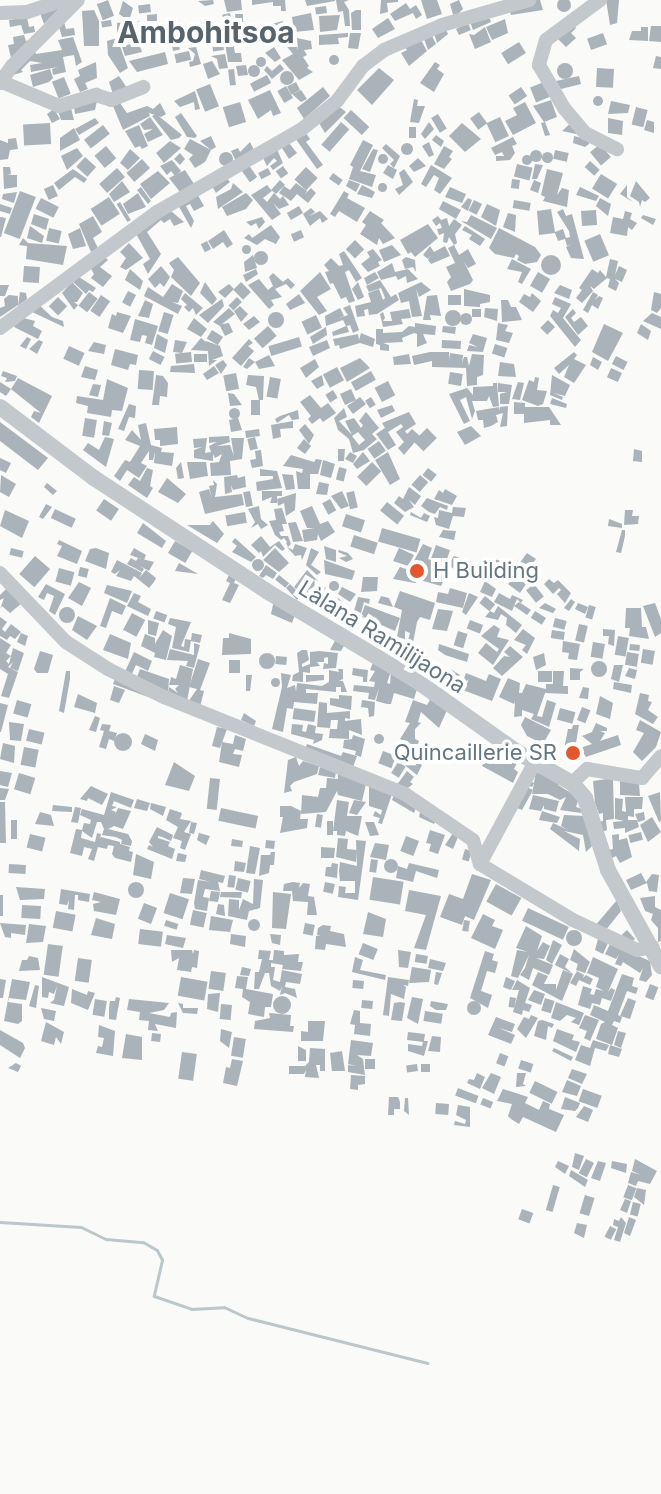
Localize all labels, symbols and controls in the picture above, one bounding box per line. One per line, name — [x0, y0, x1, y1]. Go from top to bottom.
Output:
district label: Ambohitsoa — [117, 14, 295, 50]
place label: H Building — [433, 558, 539, 584]
marker: H Building — [408, 562, 426, 580]
street label: Làlana Ramilijaona — [294, 575, 470, 699]
place label: Quincaillerie SR — [394, 740, 557, 766]
marker: Quincaillerie SR — [564, 744, 582, 762]

